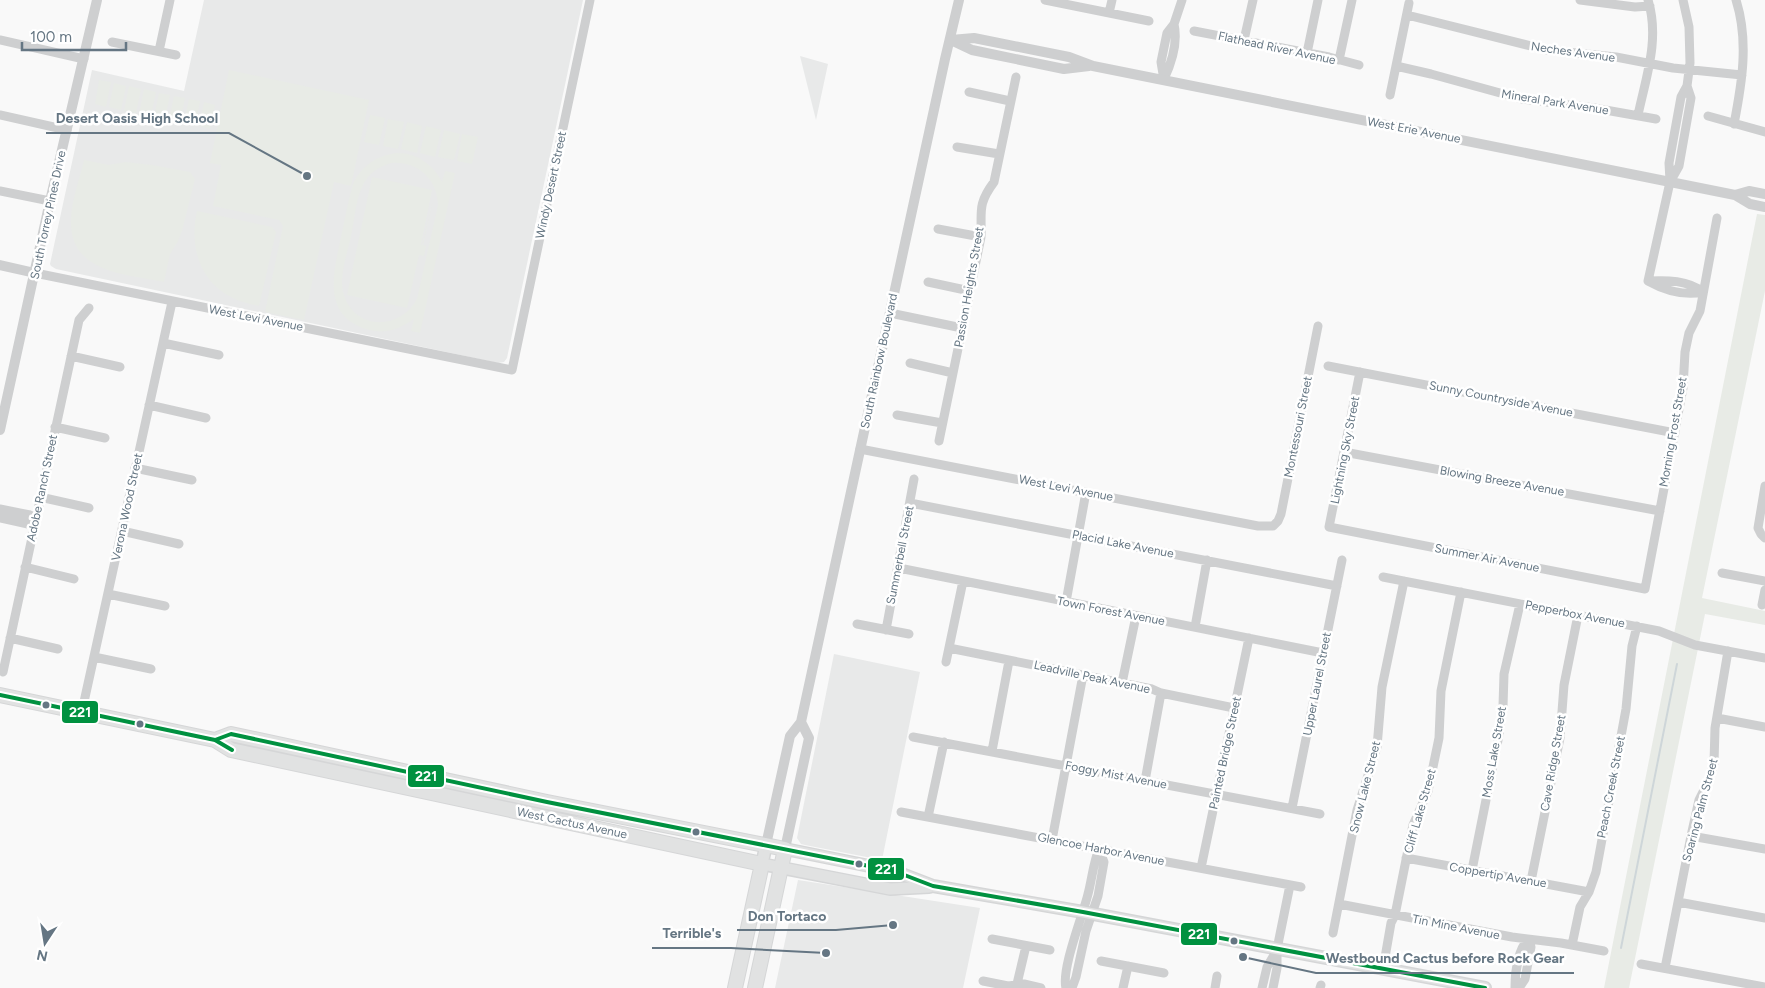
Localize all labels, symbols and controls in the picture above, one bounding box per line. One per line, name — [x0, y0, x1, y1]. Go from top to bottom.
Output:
scale bar — [22, 20, 126, 52]
text: 100 m — [30, 28, 72, 46]
street label: Flathead River Avenue — [1217, 29, 1337, 67]
street label: Neches Avenue — [1530, 39, 1616, 65]
street label: Mineral Park Avenue — [1500, 87, 1610, 117]
callout: Desert Oasis High School — [46, 104, 229, 133]
text: Desert Oasis High School — [56, 110, 218, 127]
street label: West Erie Avenue — [1366, 114, 1462, 146]
street label: Windy Desert Street — [533, 130, 569, 240]
street label: South Torrey Pines Drive — [28, 149, 69, 281]
street label: Passion Heights Street — [951, 225, 987, 348]
street label: South Rainbow Boulevard — [858, 292, 900, 430]
street label: West Levi Avenue — [208, 302, 305, 334]
street label: Montessouri Street — [1281, 375, 1315, 479]
street label: Morning Frost Street — [1656, 375, 1690, 488]
street label: Sunny Countryside Avenue — [1428, 378, 1574, 420]
street label: Lightning Sky Street — [1328, 394, 1362, 505]
street label: Adobe Ranch Street — [24, 433, 60, 543]
street label: Verona Wood Street — [109, 451, 145, 562]
street label: Blowing Breeze Avenue — [1439, 463, 1566, 499]
street label: West Levi Avenue — [1018, 472, 1115, 504]
street label: Summerbell Street — [884, 504, 917, 606]
street label: Placid Lake Avenue — [1071, 527, 1175, 561]
street label: Summer Air Avenue — [1433, 541, 1541, 575]
street label: Town Forest Avenue — [1056, 594, 1166, 628]
street label: Pepperbox Avenue — [1524, 597, 1627, 631]
street label: Upper Laurel Street — [1300, 631, 1334, 737]
street label: Leadville Peak Avenue — [1033, 658, 1152, 696]
street label: Painted Bridge Street — [1206, 695, 1244, 811]
unlabelled marker — [41, 700, 51, 710]
line badge: 221 — [61, 700, 99, 724]
text: 221 — [69, 704, 91, 721]
street label: Moss Lake Street — [1479, 705, 1509, 799]
street label: Cave Ridge Street — [1538, 713, 1568, 812]
unlabelled marker — [135, 719, 145, 729]
street label: Peach Creek Street — [1594, 734, 1628, 839]
street label: Snow Lake Street — [1347, 739, 1383, 834]
street label: Soaring Palm Street — [1679, 756, 1721, 863]
street label: Foggy Mist Avenue — [1064, 758, 1169, 792]
line badge: 221 — [407, 764, 445, 788]
street label: Cliff Lake Street — [1401, 767, 1439, 855]
text: 221 — [415, 768, 437, 785]
street label: West Cactus Avenue — [516, 804, 629, 842]
unlabelled marker — [691, 827, 701, 837]
street label: Glencoe Harbor Avenue — [1036, 830, 1166, 868]
line badge: 221 — [867, 857, 905, 881]
unlabelled marker — [854, 859, 864, 869]
street label: Coppertip Avenue — [1448, 860, 1548, 891]
text: 221 — [875, 861, 897, 878]
callout: Don Tortaco — [737, 901, 836, 930]
text: Don Tortaco — [748, 908, 826, 925]
street label: Tin Mine Avenue — [1411, 912, 1501, 942]
north arrow — [20, 918, 70, 968]
callout: Terrible's — [652, 919, 731, 948]
line badge: 221 — [1180, 922, 1218, 946]
text: Terrible's — [663, 925, 722, 942]
text: 221 — [1188, 926, 1210, 943]
unlabelled marker — [1229, 936, 1239, 946]
callout: Westbound Cactus before Rock Gear — [1316, 944, 1574, 973]
text: N — [35, 946, 49, 965]
text: Westbound Cactus before Rock Gear — [1326, 950, 1565, 967]

